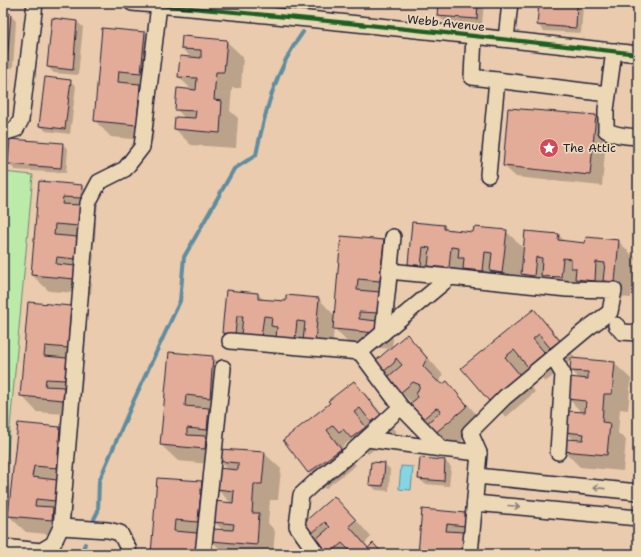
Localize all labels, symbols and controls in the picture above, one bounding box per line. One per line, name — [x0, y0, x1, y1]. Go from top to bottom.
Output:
street label: Webb Avenue — [406, 11, 486, 35]
place icon: The Attic — [538, 137, 560, 159]
place label: The Attic — [563, 140, 616, 156]
one-way arrow — [593, 484, 606, 492]
one-way arrow — [507, 503, 520, 510]

